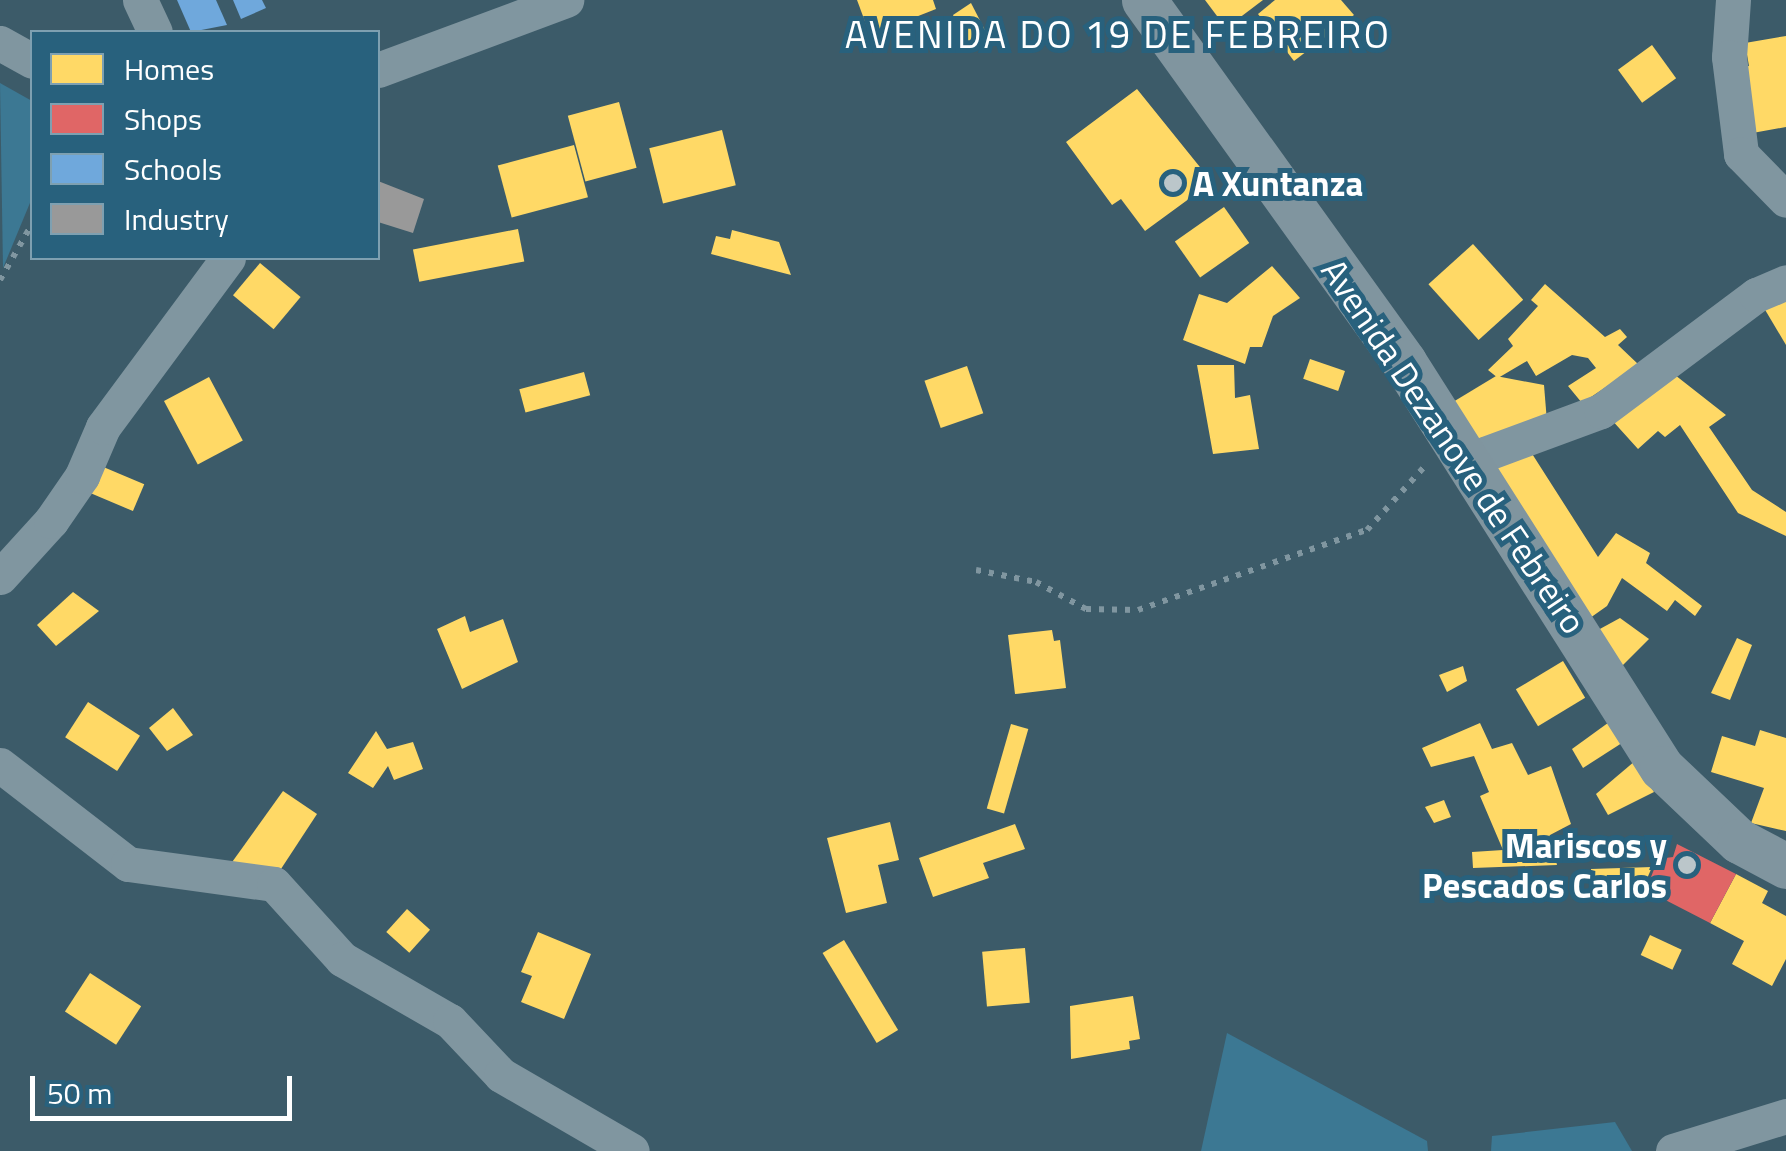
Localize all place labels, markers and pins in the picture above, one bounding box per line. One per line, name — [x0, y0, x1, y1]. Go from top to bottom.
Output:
place label: A Xuntanza — [1193, 162, 1363, 204]
marker: A Xuntanza — [1162, 172, 1184, 194]
place label: Mariscos y Pescados Carlos — [1422, 824, 1667, 906]
marker: Mariscos y Pescados Carlos — [1676, 854, 1698, 876]

